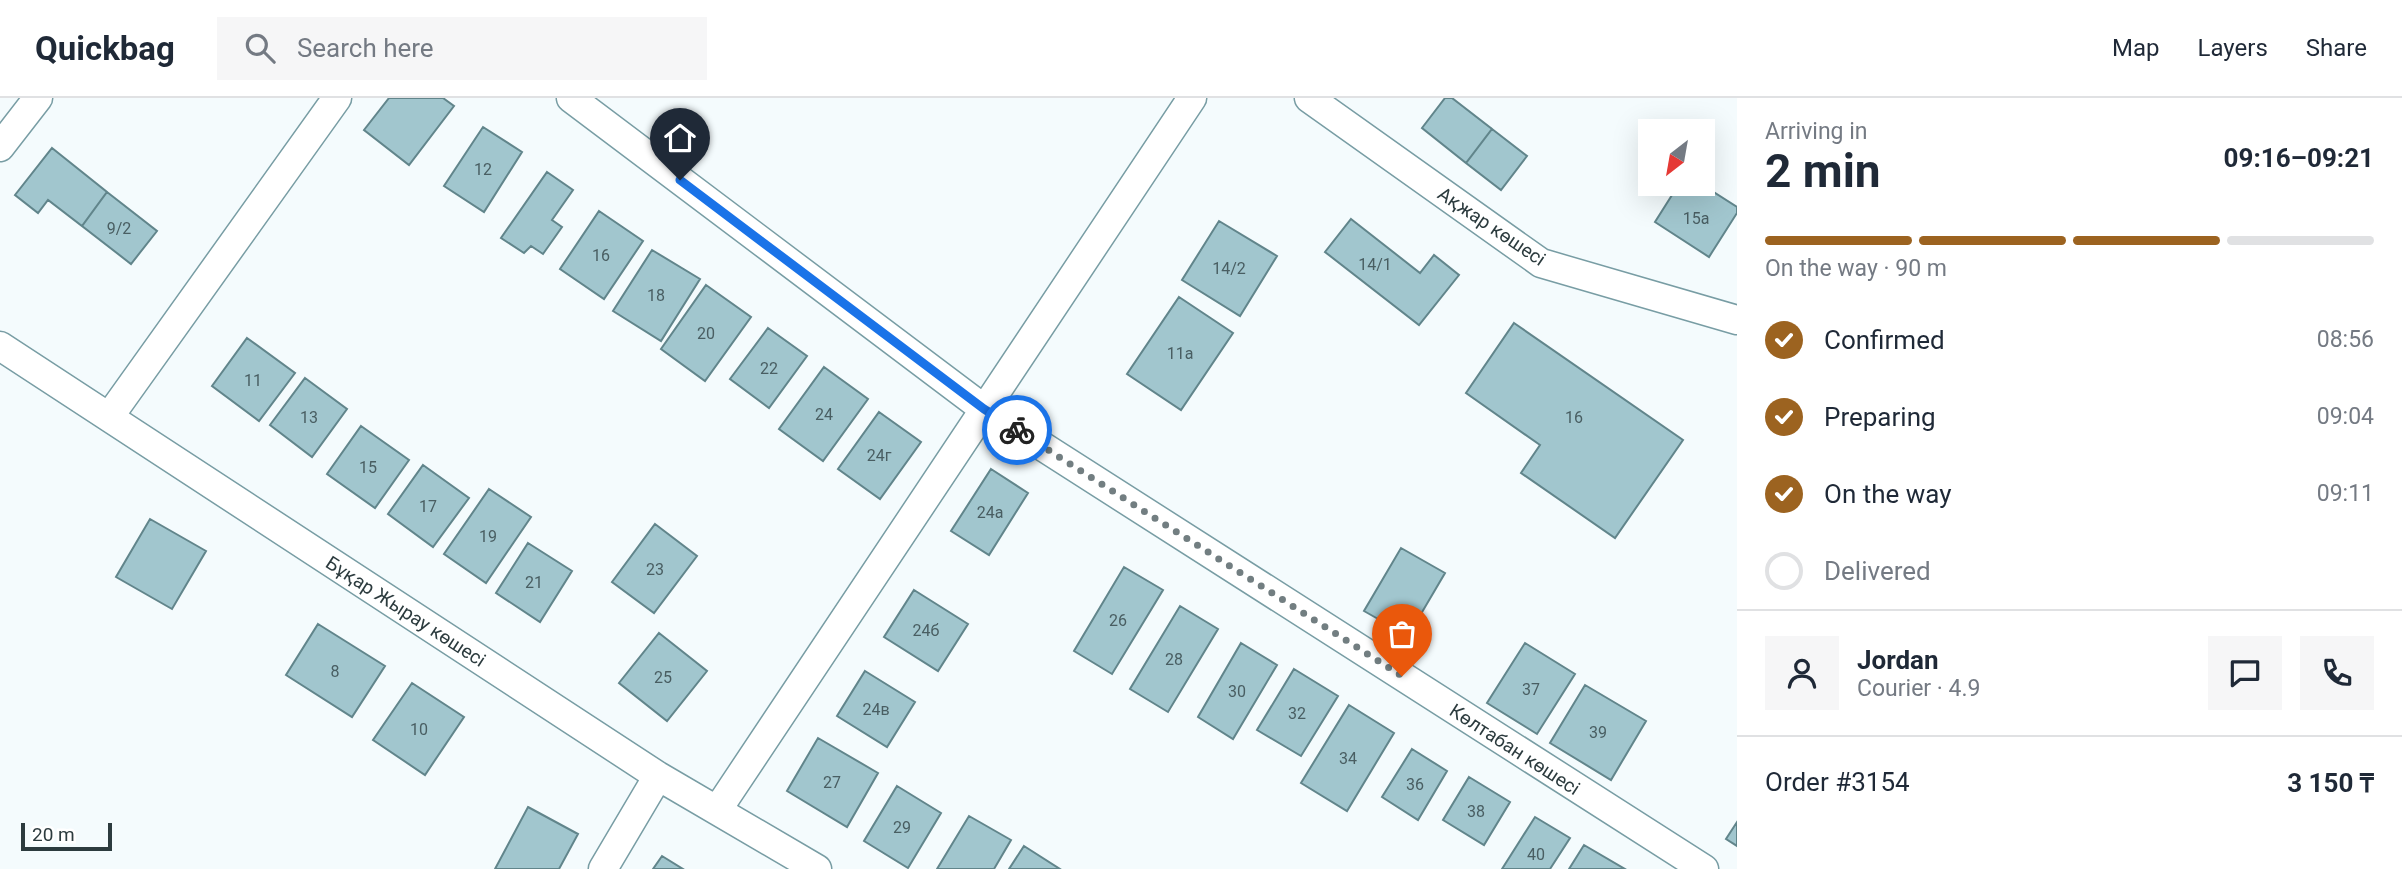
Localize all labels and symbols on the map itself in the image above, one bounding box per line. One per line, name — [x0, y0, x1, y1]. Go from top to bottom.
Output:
pin — [650, 108, 710, 180]
north arrow — [1638, 119, 1715, 196]
house number: 12 — [474, 160, 492, 179]
street label: Ақжар көшесі — [1434, 182, 1550, 271]
house number: 15а — [1683, 209, 1709, 228]
house number: 9/2 — [107, 219, 131, 238]
house number: 16 — [592, 246, 610, 265]
house number: 14/1 — [1358, 255, 1392, 274]
house number: 14/2 — [1212, 259, 1246, 278]
house number: 18 — [647, 286, 665, 305]
house number: 20 — [697, 324, 715, 343]
house number: 11а — [1167, 344, 1193, 363]
house number: 22 — [760, 359, 778, 378]
house number: 11 — [244, 371, 262, 390]
courier — [982, 395, 1052, 465]
house number: 24 — [815, 405, 833, 424]
house number: 13 — [300, 408, 318, 427]
house number: 16 — [1565, 408, 1583, 427]
house number: 24г — [867, 446, 892, 465]
house number: 15 — [359, 458, 377, 477]
house number: 17 — [419, 497, 437, 516]
house number: 24а — [977, 503, 1003, 522]
house number: 19 — [479, 527, 497, 546]
street label: Бұқар Жырау көшесі — [321, 551, 490, 672]
house number: 23 — [646, 560, 664, 579]
house number: 21 — [525, 573, 543, 592]
pin — [1372, 604, 1432, 676]
house number: 26 — [1109, 611, 1127, 630]
house number: 24б — [913, 621, 940, 640]
house number: 28 — [1165, 650, 1183, 669]
house number: 8 — [331, 662, 340, 681]
house number: 25 — [654, 668, 672, 687]
house number: 37 — [1522, 680, 1540, 699]
house number: 30 — [1228, 682, 1246, 701]
street label: Көлтабан көшесі — [1445, 699, 1584, 800]
house number: 24в — [862, 700, 890, 719]
house number: 32 — [1288, 704, 1306, 723]
house number: 10 — [410, 720, 428, 739]
house number: 39 — [1589, 723, 1607, 742]
house number: 34 — [1339, 749, 1357, 768]
house number: 27 — [823, 773, 841, 792]
house number: 36 — [1406, 775, 1424, 794]
house number: 38 — [1467, 802, 1485, 821]
house number: 29 — [893, 818, 911, 837]
scale bar — [21, 820, 112, 852]
house number: 40 — [1527, 845, 1545, 864]

